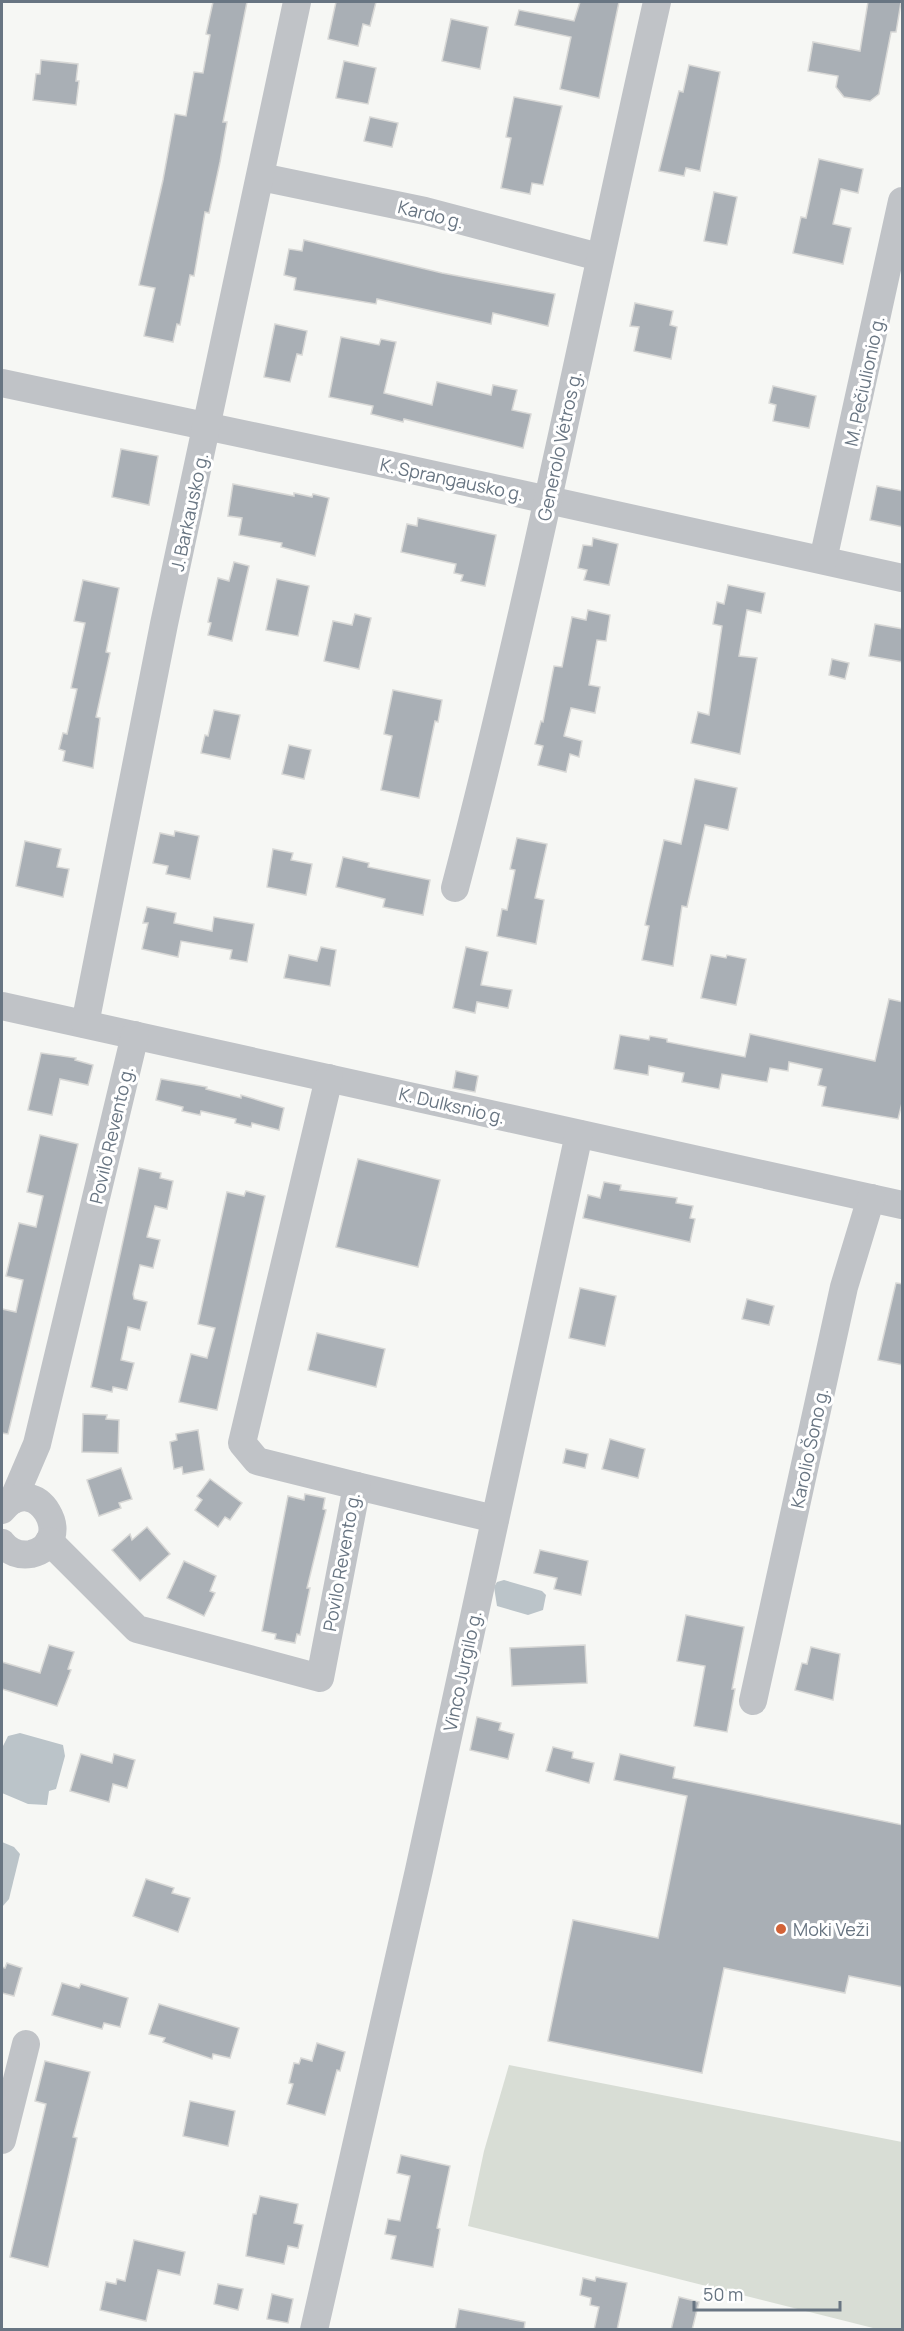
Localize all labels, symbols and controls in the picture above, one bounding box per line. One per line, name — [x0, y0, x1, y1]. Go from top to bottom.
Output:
street label: Kardo g. — [396, 194, 466, 234]
street label: M. Pečiulionio g. — [838, 314, 890, 448]
street label: Generolo Vėtros g. — [531, 369, 587, 523]
street label: J. Barkausko g. — [165, 451, 213, 573]
street label: K. Sprangausko g. — [378, 452, 526, 506]
street label: Povilo Revento g. — [84, 1064, 138, 1206]
street label: K. Dulksnio g. — [396, 1081, 508, 1129]
street label: Karolio Šono g. — [785, 1386, 833, 1510]
street label: Povilo Revento g. — [317, 1491, 365, 1633]
street label: Vinco Jurgilo g. — [437, 1608, 487, 1734]
place label: Moki Veži — [793, 1917, 870, 1941]
marker: Moki Veži — [774, 1922, 788, 1936]
scale bar — [694, 2274, 840, 2312]
text: 50 m — [703, 2282, 743, 2306]

